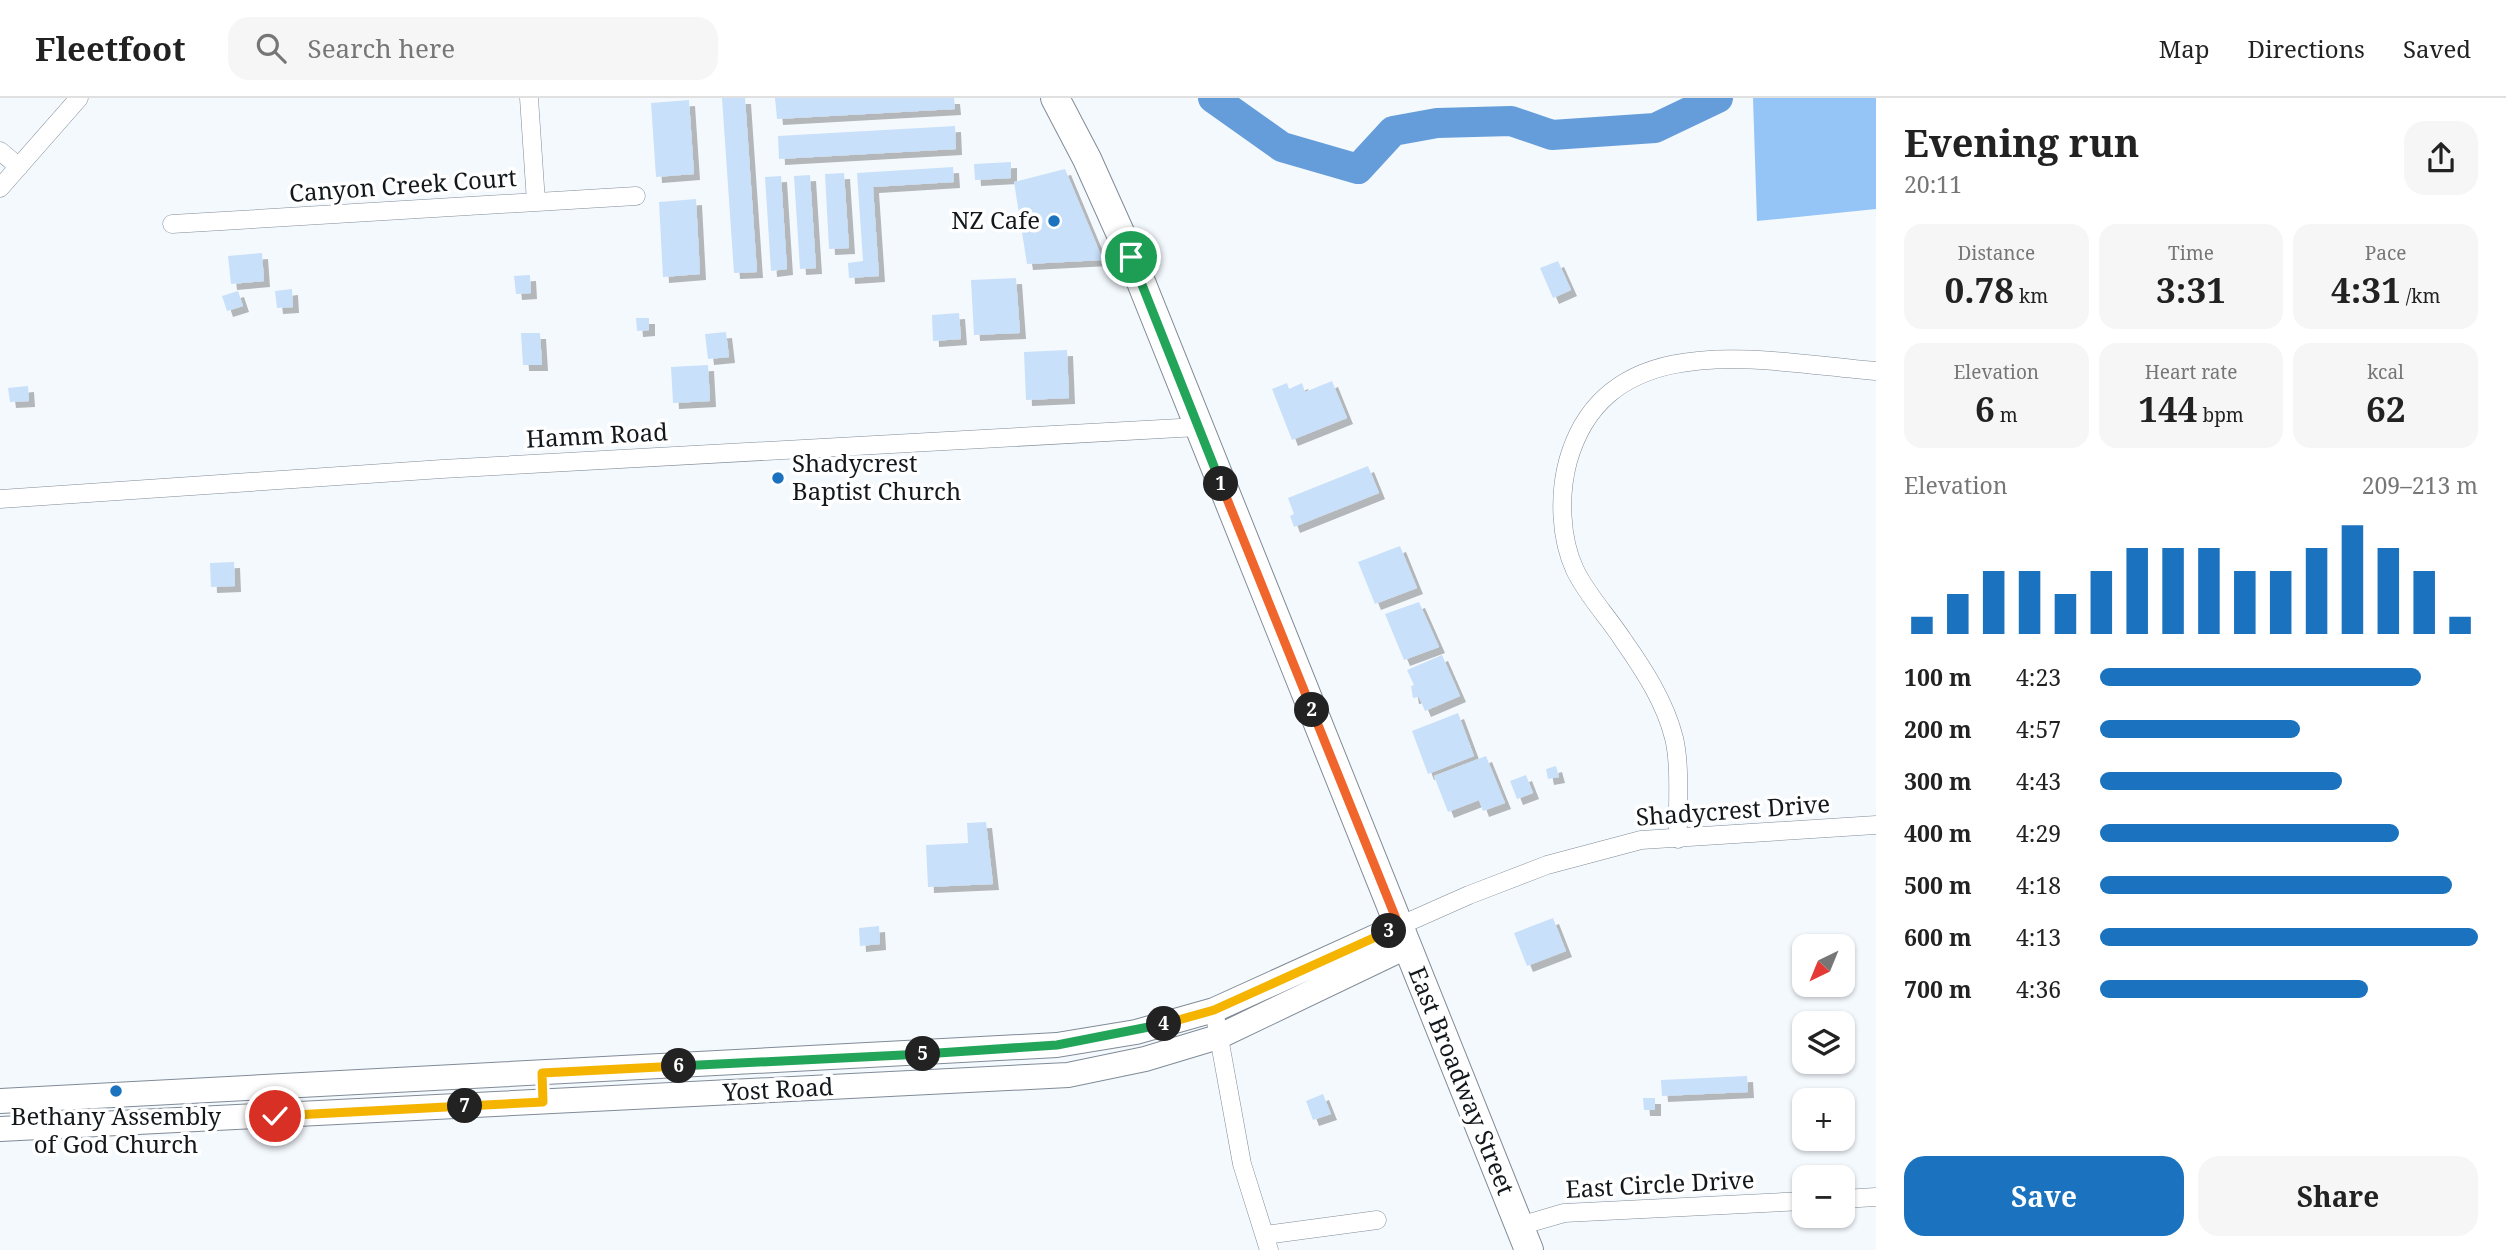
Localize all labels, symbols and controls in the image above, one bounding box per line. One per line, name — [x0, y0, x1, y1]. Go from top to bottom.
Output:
search box — [228, 17, 718, 80]
text: Fleetfoot — [35, 26, 186, 71]
icon: search — [252, 29, 290, 67]
text: Search here — [308, 30, 455, 66]
text: Map — [2159, 32, 2210, 65]
text: Directions — [2248, 32, 2365, 65]
text: Saved — [2403, 32, 2471, 65]
text: Evening run — [1904, 116, 2139, 168]
button: share — [2404, 121, 2478, 195]
street label: Canyon Creek Court — [288, 160, 518, 209]
text: 20:11 — [1904, 168, 1962, 200]
place label: NZ Cafe — [951, 203, 1040, 236]
marker: NZ Cafe — [1046, 213, 1062, 229]
pin — [1101, 227, 1161, 287]
icon: arrive — [1112, 238, 1150, 276]
text: Distance — [1958, 240, 2035, 266]
text: Time — [2168, 240, 2214, 266]
text: Pace — [2365, 240, 2407, 266]
text: 0.78 — [1945, 266, 2014, 313]
text: 3:31 — [2156, 266, 2226, 313]
text: 4:31 — [2331, 266, 2401, 313]
text: km — [2014, 283, 2048, 309]
text: /km — [2401, 283, 2440, 309]
text: Elevation — [1954, 359, 2039, 385]
text: Heart rate — [2145, 359, 2237, 385]
text: kcal — [2367, 359, 2404, 385]
text: 6 — [1975, 385, 1995, 432]
text: 144 — [2138, 385, 2198, 432]
text: 62 — [2366, 385, 2405, 432]
text: m — [1995, 402, 2018, 428]
text: bpm — [2198, 402, 2244, 428]
street label: Hamm Road — [525, 414, 669, 455]
place label: Shadycrest Baptist Church — [792, 446, 961, 507]
pin: 1 — [1204, 466, 1238, 502]
text: Elevation — [1904, 469, 2008, 501]
text: 209–213 m — [2362, 469, 2478, 501]
marker: Shadycrest Baptist Church — [770, 470, 786, 486]
text: 1 — [1215, 470, 1226, 496]
text: 100 m — [1904, 661, 1972, 693]
text: 4:23 — [2016, 661, 2061, 693]
pin: 2 — [1294, 692, 1330, 728]
text: 2 — [1306, 696, 1317, 722]
text: 200 m — [1904, 713, 1972, 745]
text: 4:57 — [2016, 713, 2061, 745]
text: 300 m — [1904, 765, 1972, 797]
text: 4:43 — [2016, 765, 2061, 797]
street label: Shadycrest Drive — [1635, 786, 1831, 833]
text: 400 m — [1904, 817, 1972, 849]
text: 4:29 — [2016, 817, 2061, 849]
text: 500 m — [1904, 869, 1972, 901]
text: 4:18 — [2016, 869, 2061, 901]
pin: 3 — [1372, 914, 1406, 948]
text: 3 — [1383, 917, 1394, 943]
text: 600 m — [1904, 921, 1972, 953]
text: 4:13 — [2016, 921, 2061, 953]
north arrow — [1792, 934, 1855, 998]
map controls — [1792, 934, 1855, 1228]
street label: East Broadway Street — [1401, 961, 1523, 1200]
text: 700 m — [1904, 973, 1972, 1005]
text: 4:36 — [2016, 973, 2061, 1005]
pin: 4 — [1146, 1006, 1182, 1042]
text: 4 — [1158, 1010, 1169, 1036]
button: layers — [1792, 1011, 1855, 1074]
pin: 5 — [906, 1037, 940, 1072]
text: 5 — [917, 1040, 928, 1066]
pin: 6 — [662, 1048, 696, 1084]
text: 6 — [673, 1052, 684, 1078]
street label: Yost Road — [721, 1069, 834, 1108]
marker: Bethany Assembly of God Church — [108, 1083, 124, 1099]
pin — [245, 1086, 305, 1146]
pin: 7 — [448, 1088, 482, 1124]
button: + — [1792, 1088, 1855, 1151]
text: 7 — [459, 1092, 470, 1118]
icon: check — [256, 1097, 294, 1135]
place label: Bethany Assembly of God Church — [11, 1099, 222, 1160]
button: Save — [1904, 1156, 2184, 1236]
button: Share — [2198, 1156, 2478, 1236]
street label: East Circle Drive — [1565, 1162, 1755, 1205]
button: − — [1792, 1165, 1855, 1228]

